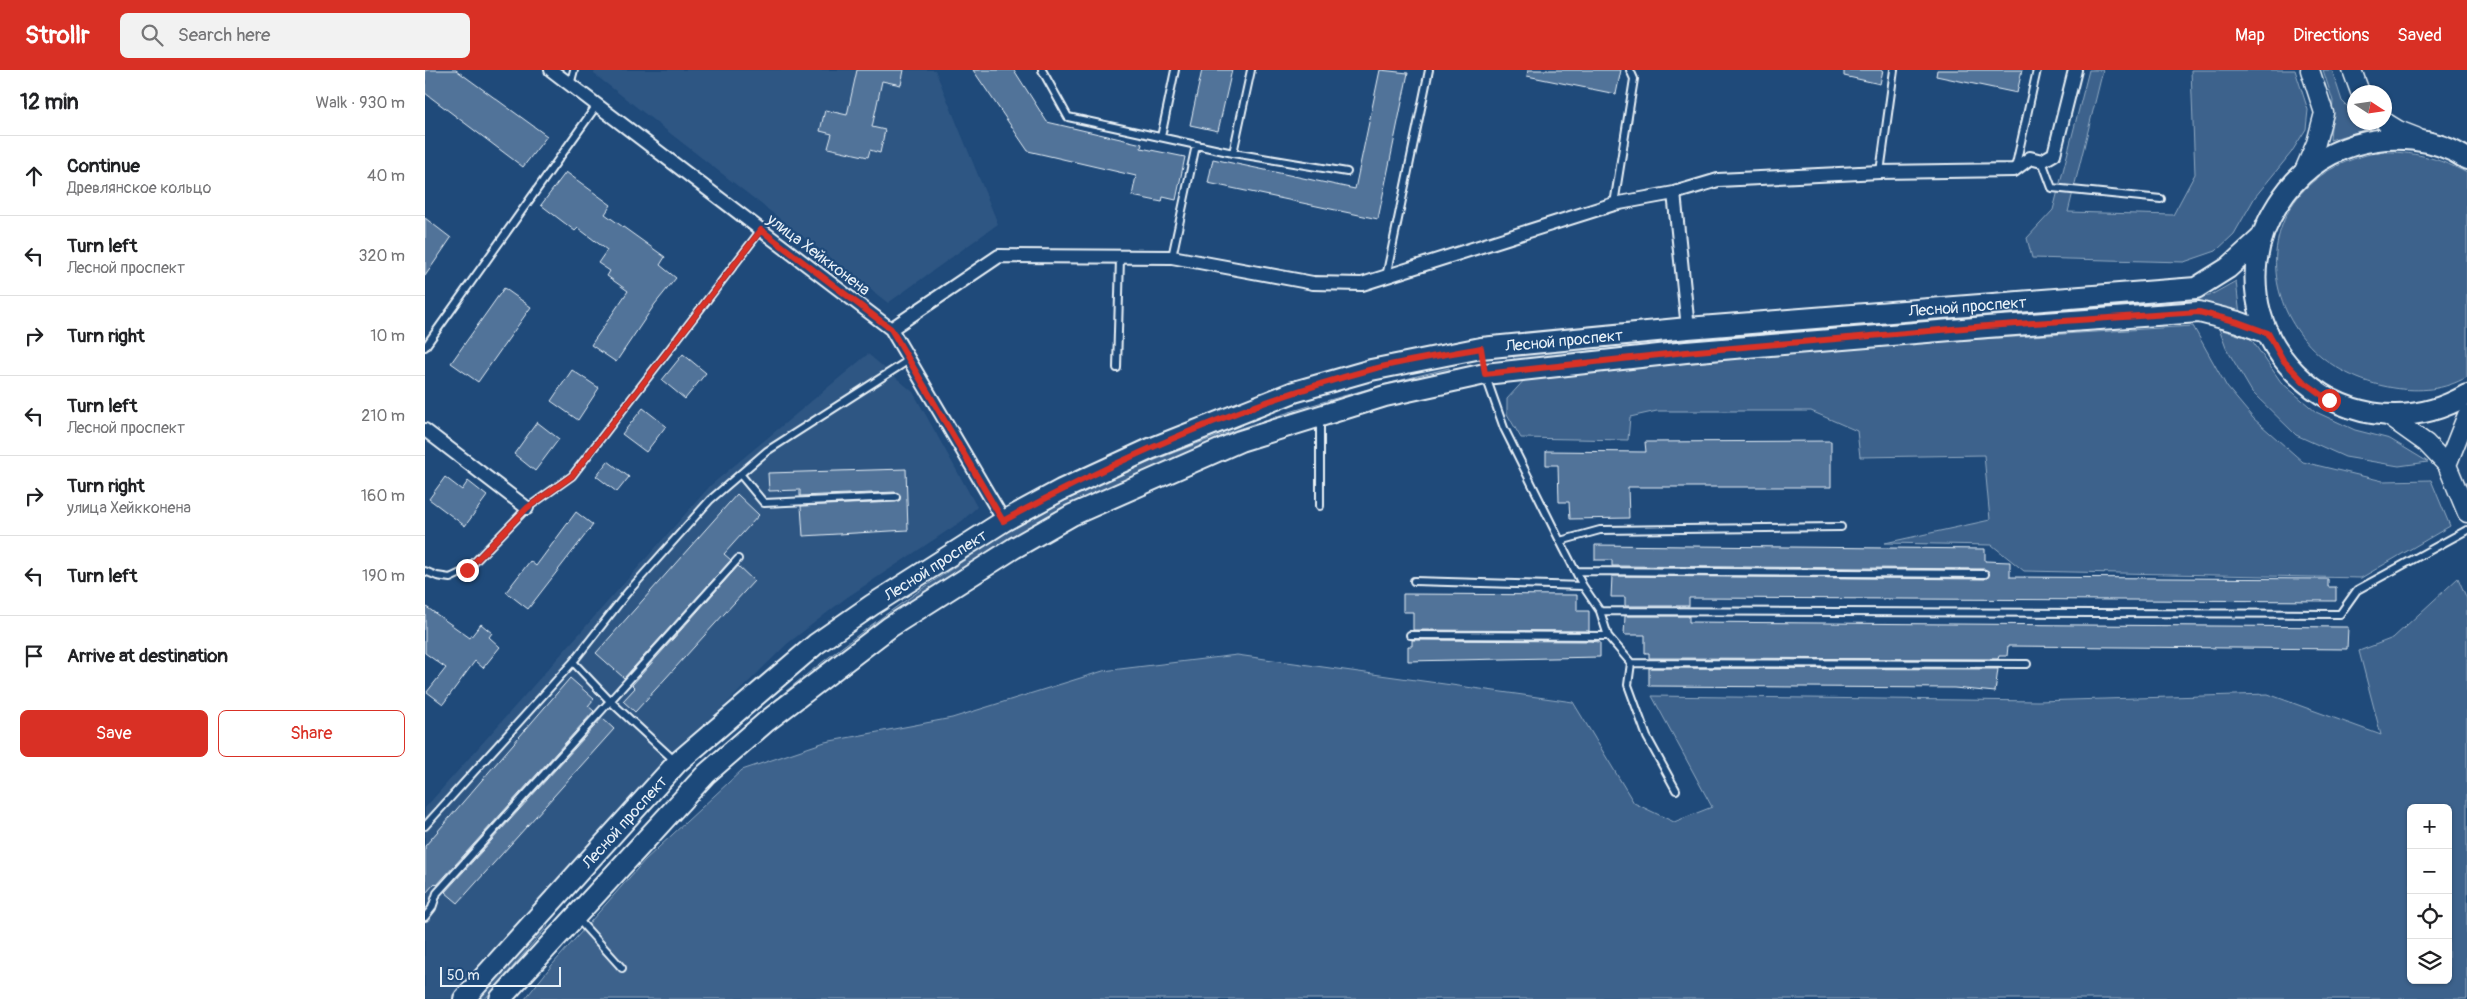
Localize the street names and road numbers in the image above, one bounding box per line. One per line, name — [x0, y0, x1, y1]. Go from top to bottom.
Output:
street label: улица Хейкконена — [762, 209, 874, 300]
street label: Лесной проспект — [1907, 292, 2027, 322]
street label: Лесной проспект — [1503, 325, 1624, 357]
street label: Лесной проспект — [880, 525, 991, 606]
street label: Лесной проспект — [577, 772, 672, 874]

